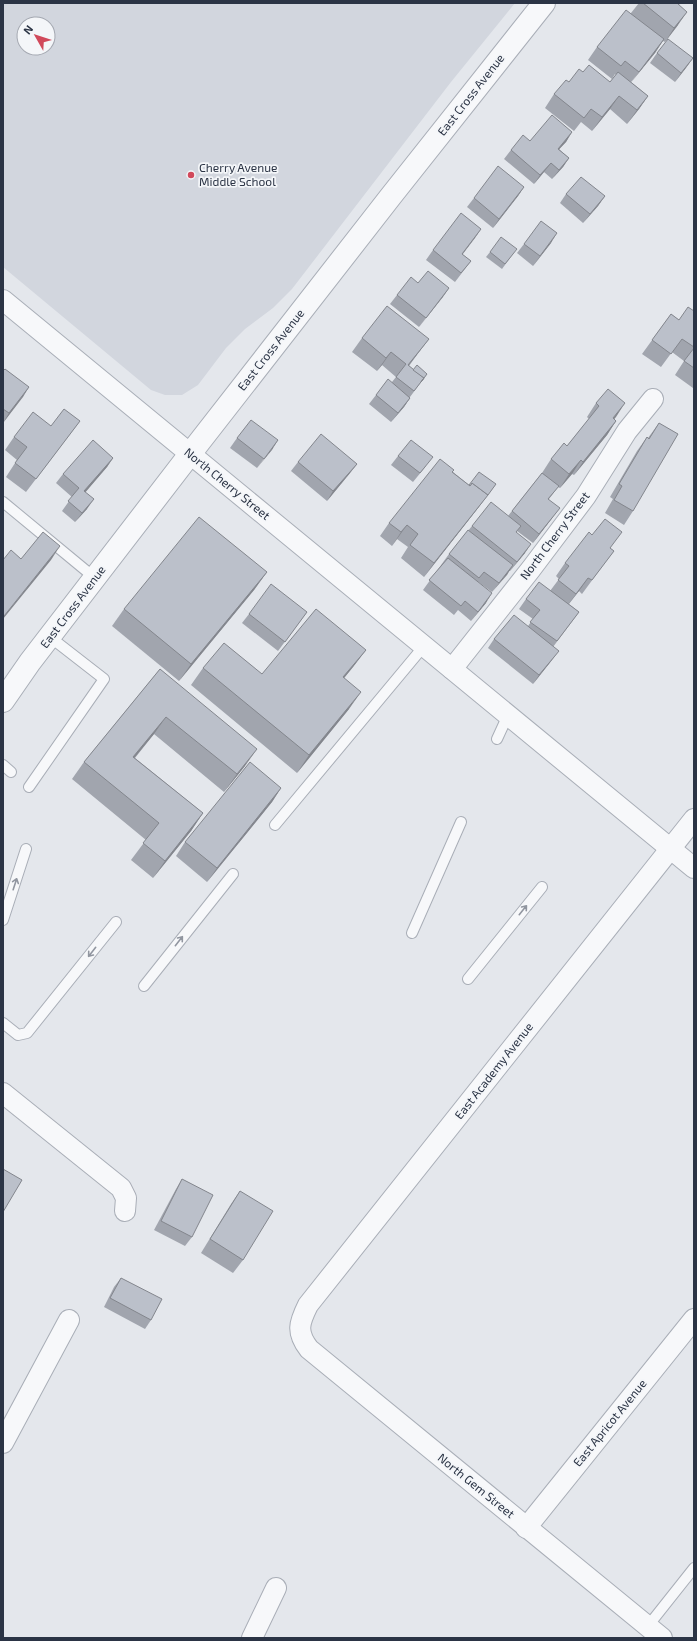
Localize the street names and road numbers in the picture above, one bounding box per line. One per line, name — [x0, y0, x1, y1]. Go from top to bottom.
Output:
street label: East Cross Avenue — [434, 51, 506, 138]
street label: East Cross Avenue — [234, 306, 306, 393]
street label: North Cherry Street — [182, 444, 274, 522]
street label: North Cherry Street — [517, 488, 592, 582]
street label: East Cross Avenue — [37, 562, 108, 650]
street label: East Academy Avenue — [451, 1019, 535, 1122]
street label: East Apricot Avenue — [570, 1376, 649, 1469]
street label: North Gem Street — [435, 1450, 518, 1521]

